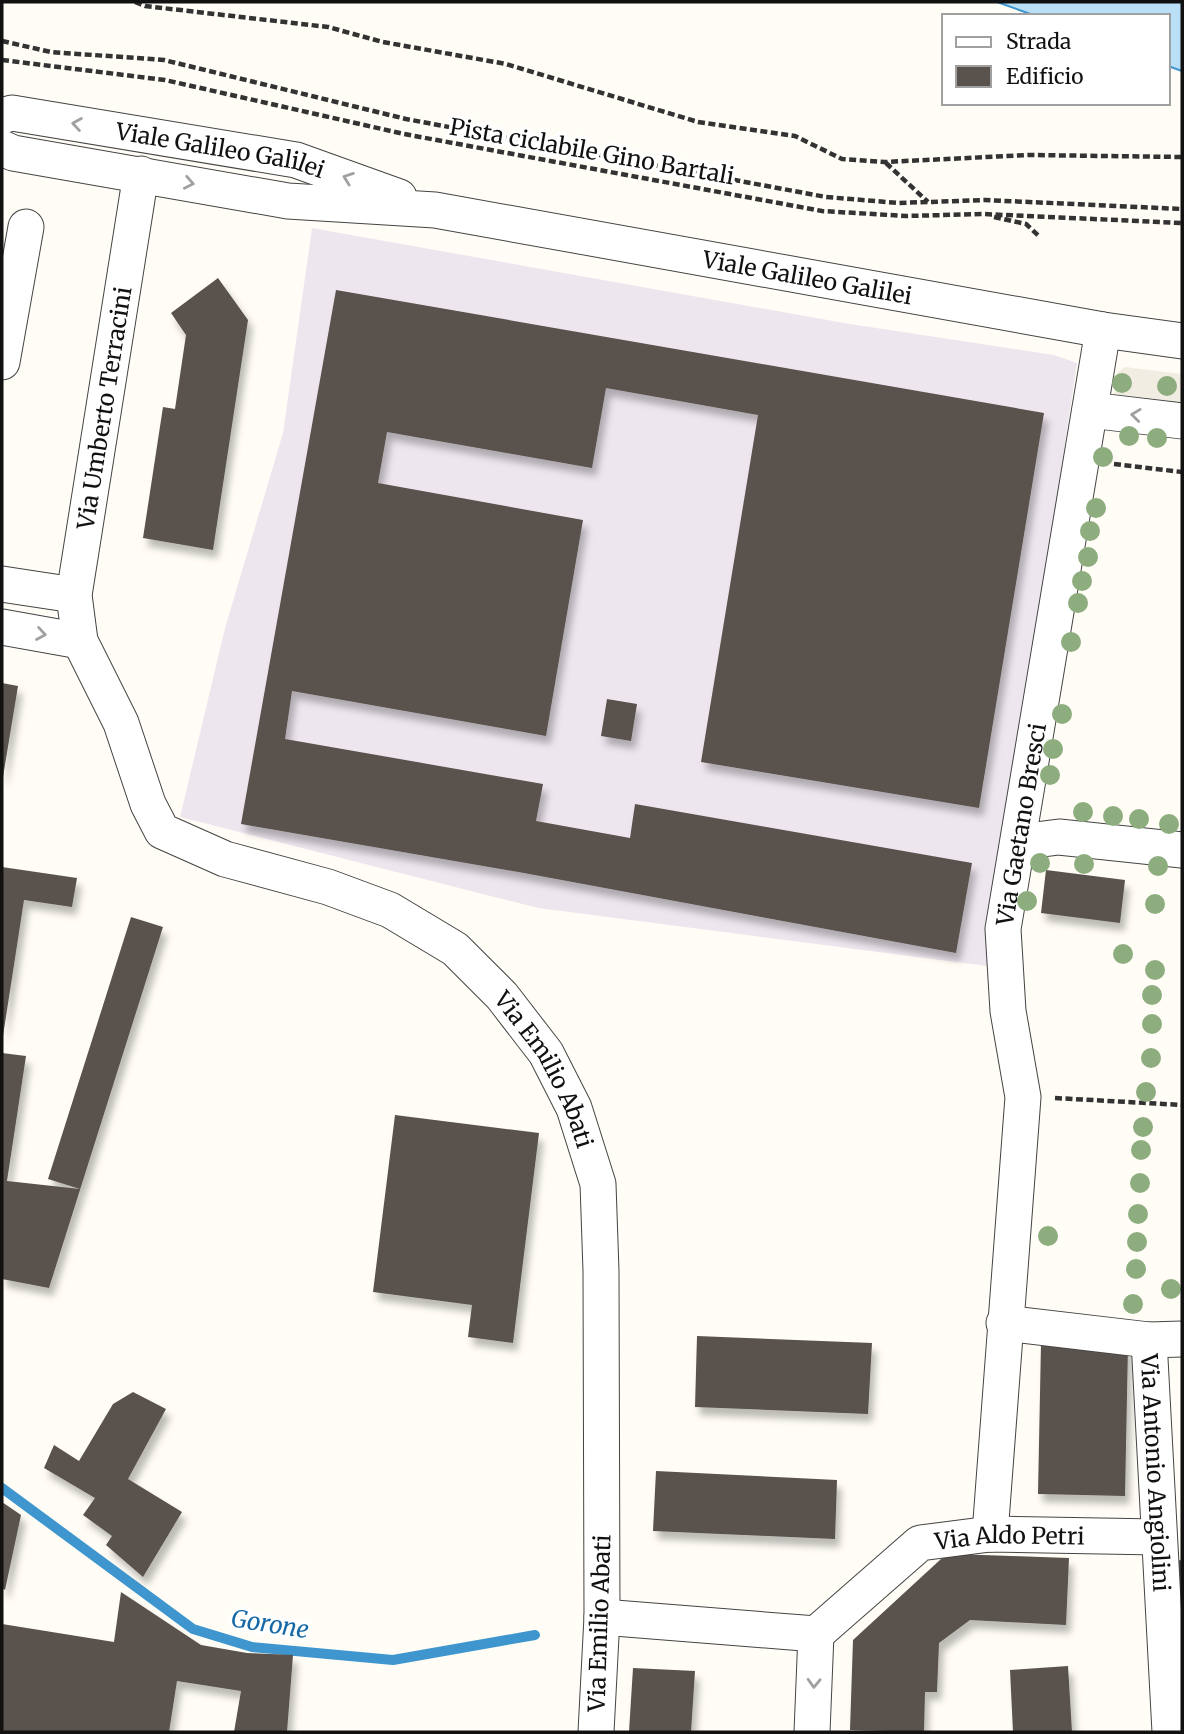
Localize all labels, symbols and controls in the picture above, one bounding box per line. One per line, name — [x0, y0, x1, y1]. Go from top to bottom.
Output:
legend — [942, 14, 1170, 105]
text: Strada — [1006, 28, 1071, 55]
text: Edificio — [1006, 63, 1083, 90]
street label: Pista ciclabile Gino Bartali — [447, 112, 737, 190]
street label: Viale Galileo Galilei — [113, 116, 329, 184]
one-way arrow — [72, 117, 83, 132]
one-way arrow — [342, 173, 354, 187]
one-way arrow — [183, 175, 195, 190]
street label: Viale Galileo Galilei — [700, 244, 914, 310]
street label: Via Umberto Terracini — [70, 284, 138, 533]
one-way arrow — [1130, 408, 1142, 423]
one-way arrow — [35, 626, 47, 641]
street label: Via Gaetano Bresci — [989, 721, 1052, 929]
street label: Via Emilio Abati — [488, 984, 600, 1151]
street label: Via Antonio Angiolini — [1135, 1352, 1177, 1593]
street label: Via Aldo Petri — [932, 1519, 1085, 1556]
street label: Via Emilio Abati — [581, 1534, 617, 1713]
water label: Gorone — [229, 1603, 311, 1645]
one-way arrow — [807, 1678, 822, 1689]

